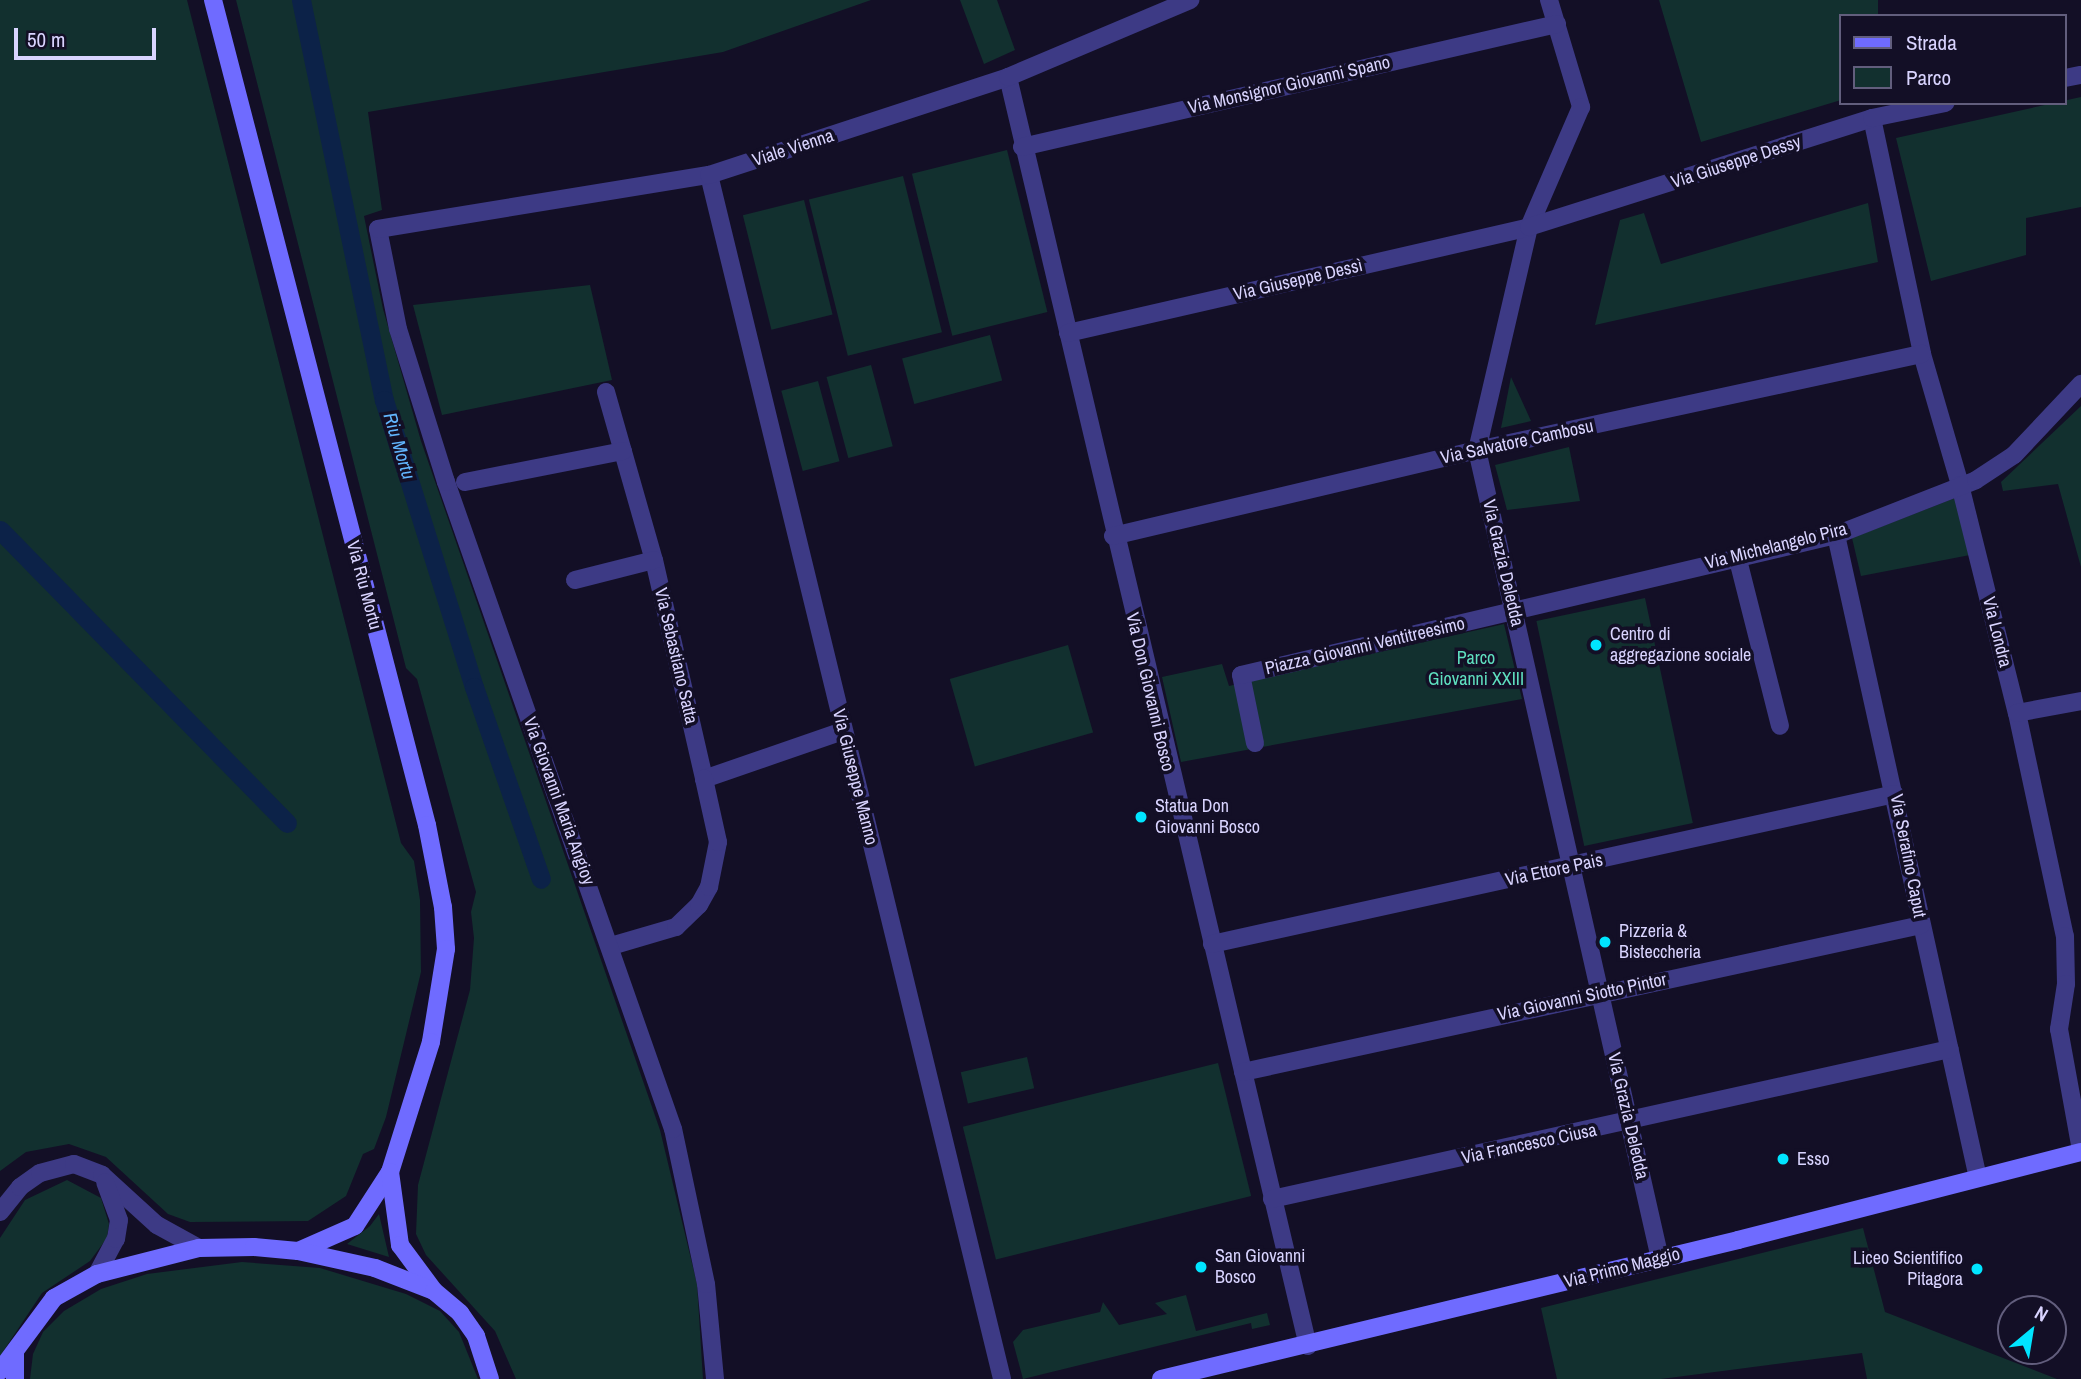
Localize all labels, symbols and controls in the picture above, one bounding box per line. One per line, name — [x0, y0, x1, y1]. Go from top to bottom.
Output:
scale bar — [18, 14, 159, 58]
legend — [1840, 14, 2067, 105]
text: 50 m — [27, 25, 65, 54]
text: Strada — [1906, 28, 1957, 57]
street label: Via Monsignor Giovanni Spano — [1186, 51, 1392, 119]
text: Parco — [1906, 63, 1951, 92]
street label: Viale Vienna — [750, 125, 836, 171]
street label: Via Giuseppe Dessy — [1668, 131, 1804, 193]
street label: Via Giuseppe Dessì — [1231, 255, 1365, 305]
water label: Riu Mortu — [378, 410, 420, 482]
street label: Via Salvatore Cambosu — [1439, 415, 1595, 469]
street label: Via Grazia Deledda — [1478, 498, 1528, 628]
street label: Via Michelangelo Pira — [1703, 518, 1849, 574]
street label: Via Riu Mortu — [342, 538, 386, 632]
street label: Via Sebastiano Satta — [650, 586, 702, 726]
street label: Via Londra — [1978, 594, 2016, 670]
street label: Via Don Giovanni Bosco — [1121, 611, 1179, 773]
street label: Piazza Giovanni Ventitreesimo — [1263, 612, 1467, 680]
place label: Centro di aggregazione sociale — [1610, 624, 1751, 666]
marker: Centro di aggregazione sociale — [1588, 637, 1604, 653]
park label: Parco Giovanni XXIII — [1428, 648, 1524, 690]
street label: Via Giuseppe Manno — [828, 707, 882, 847]
street label: Via Giovanni Maria Angioy — [518, 714, 600, 888]
street label: Via Serafino Caput — [1885, 792, 1931, 920]
place label: Statua Don Giovanni Bosco — [1155, 796, 1260, 838]
marker: Statua Don Giovanni Bosco — [1133, 809, 1149, 825]
street label: Via Ettore Pais — [1503, 849, 1605, 891]
place label: Pizzeria & Bisteccheria — [1619, 921, 1701, 964]
marker: Pizzeria & Bisteccheria — [1597, 934, 1613, 950]
street label: Via Giovanni Siotto Pintor — [1496, 969, 1668, 1025]
street label: Via Grazia Deledda — [1603, 1051, 1653, 1181]
street label: Via Francesco Ciusa — [1459, 1119, 1599, 1169]
place label: Esso — [1797, 1148, 1830, 1170]
marker: Esso — [1775, 1151, 1791, 1167]
street label: Via Primo Maggio — [1562, 1243, 1682, 1293]
place label: San Giovanni Bosco — [1215, 1246, 1305, 1288]
place label: Liceo Scientifico Pitagora — [1853, 1248, 1963, 1290]
marker: San Giovanni Bosco — [1193, 1259, 1209, 1275]
marker: Liceo Scientifico Pitagora — [1969, 1261, 1985, 1277]
north arrow — [1997, 1295, 2067, 1365]
text: N — [2030, 1299, 2053, 1328]

